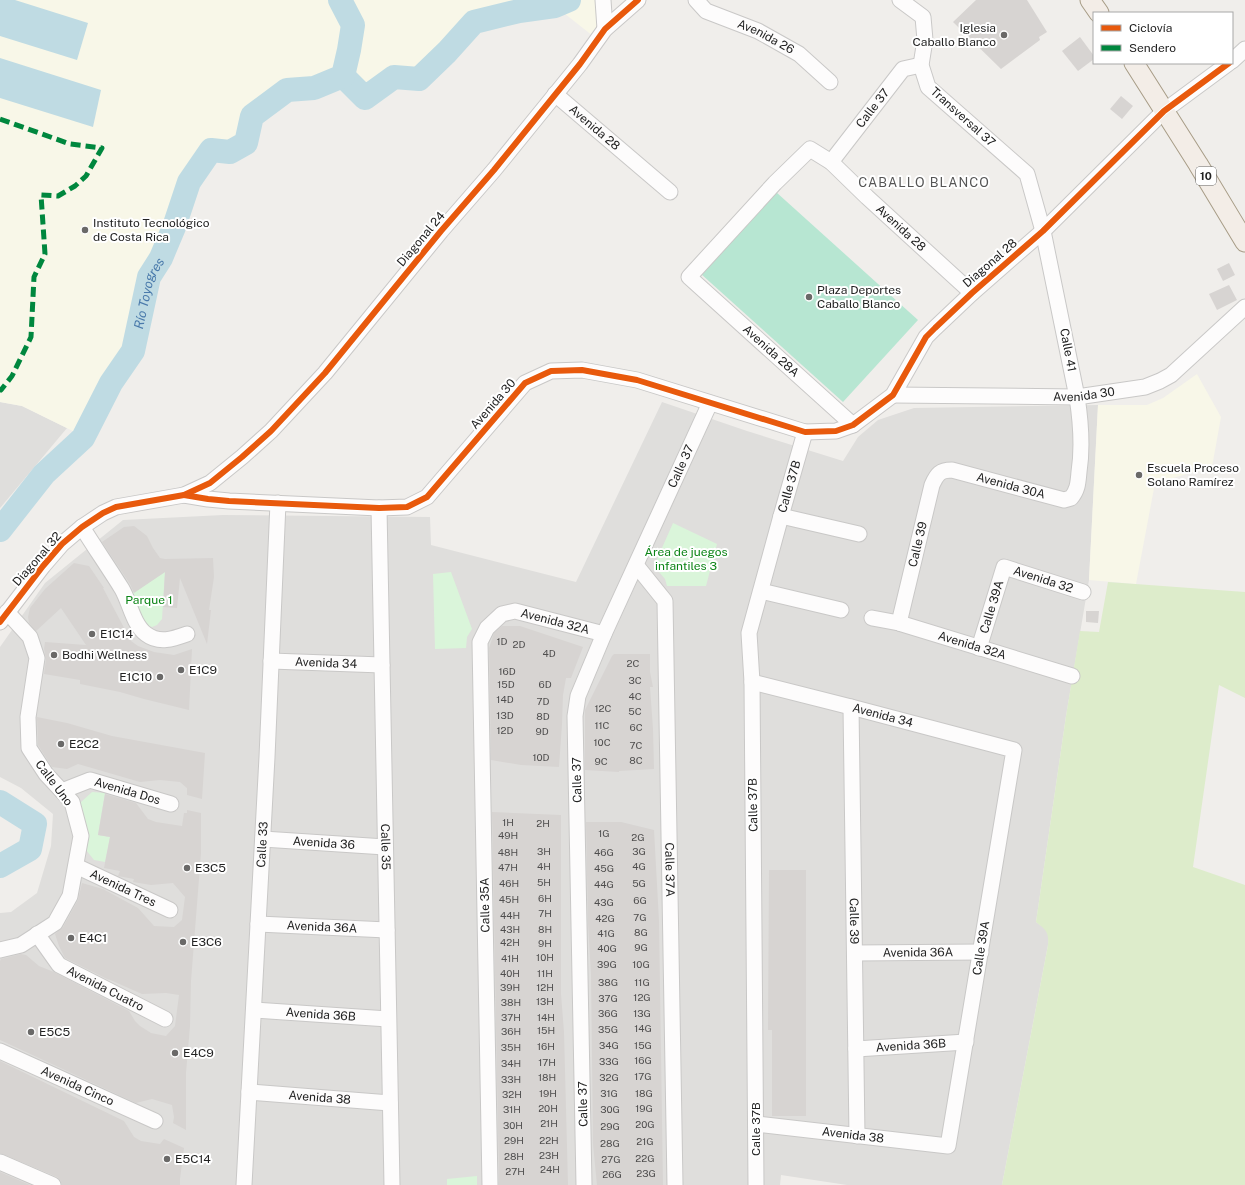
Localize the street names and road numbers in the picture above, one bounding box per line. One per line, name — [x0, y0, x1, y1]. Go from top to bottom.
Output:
street label: Avenida 26 — [735, 17, 797, 57]
street label: Transversal 37 — [928, 84, 998, 150]
street label: Calle 37 — [853, 86, 892, 131]
street label: Avenida 28 — [566, 102, 623, 153]
road number: 10 — [1196, 167, 1216, 185]
street label: Avenida 28 — [873, 202, 929, 254]
street label: Diagonal 24 — [394, 209, 448, 269]
street label: Diagonal 28 — [960, 236, 1020, 290]
street label: Avenida 28A — [740, 322, 802, 380]
street label: Calle 41 — [1057, 327, 1079, 373]
street label: Avenida 30 — [467, 376, 519, 432]
street label: Avenida 30 — [1053, 385, 1116, 404]
street label: Calle 37 — [665, 443, 697, 490]
street label: Calle 37B — [775, 459, 804, 514]
street label: Avenida 30A — [975, 470, 1047, 502]
street label: Calle 39 — [906, 520, 930, 568]
street label: Diagonal 32 — [10, 529, 64, 589]
street label: Avenida 32 — [1012, 563, 1075, 595]
street label: Calle 39A — [977, 578, 1007, 635]
street label: Avenida 32A — [519, 606, 591, 637]
street label: Avenida 32A — [936, 628, 1008, 663]
street label: Avenida 34 — [295, 655, 358, 671]
street label: Avenida 34 — [851, 701, 915, 730]
street label: Calle Uno — [32, 757, 76, 809]
street label: Calle 37 — [570, 757, 584, 803]
street label: Avenida Dos — [93, 775, 162, 807]
street label: Calle 37B — [746, 778, 760, 832]
street label: Calle 33 — [254, 821, 271, 868]
street label: Calle 35 — [378, 824, 393, 871]
street label: Avenida 36 — [292, 834, 355, 852]
street label: Calle 37A — [662, 842, 677, 898]
street label: Avenida Tres — [88, 867, 158, 910]
street label: Calle 35A — [478, 877, 492, 933]
street label: Calle 39 — [847, 898, 861, 944]
street label: Avenida 36A — [286, 918, 358, 936]
street label: Calle 39A — [970, 919, 992, 976]
street label: Avenida 36A — [883, 945, 954, 960]
street label: Avenida Cuatro — [64, 963, 147, 1014]
street label: Avenida 36B — [285, 1005, 356, 1024]
street label: Avenida 36B — [875, 1036, 946, 1055]
street label: Avenida Cinco — [39, 1063, 116, 1109]
street label: Calle 37 — [576, 1081, 590, 1127]
street label: Avenida 38 — [288, 1088, 352, 1107]
street label: Calle 37B — [749, 1102, 763, 1156]
street label: Avenida 38 — [821, 1124, 885, 1146]

